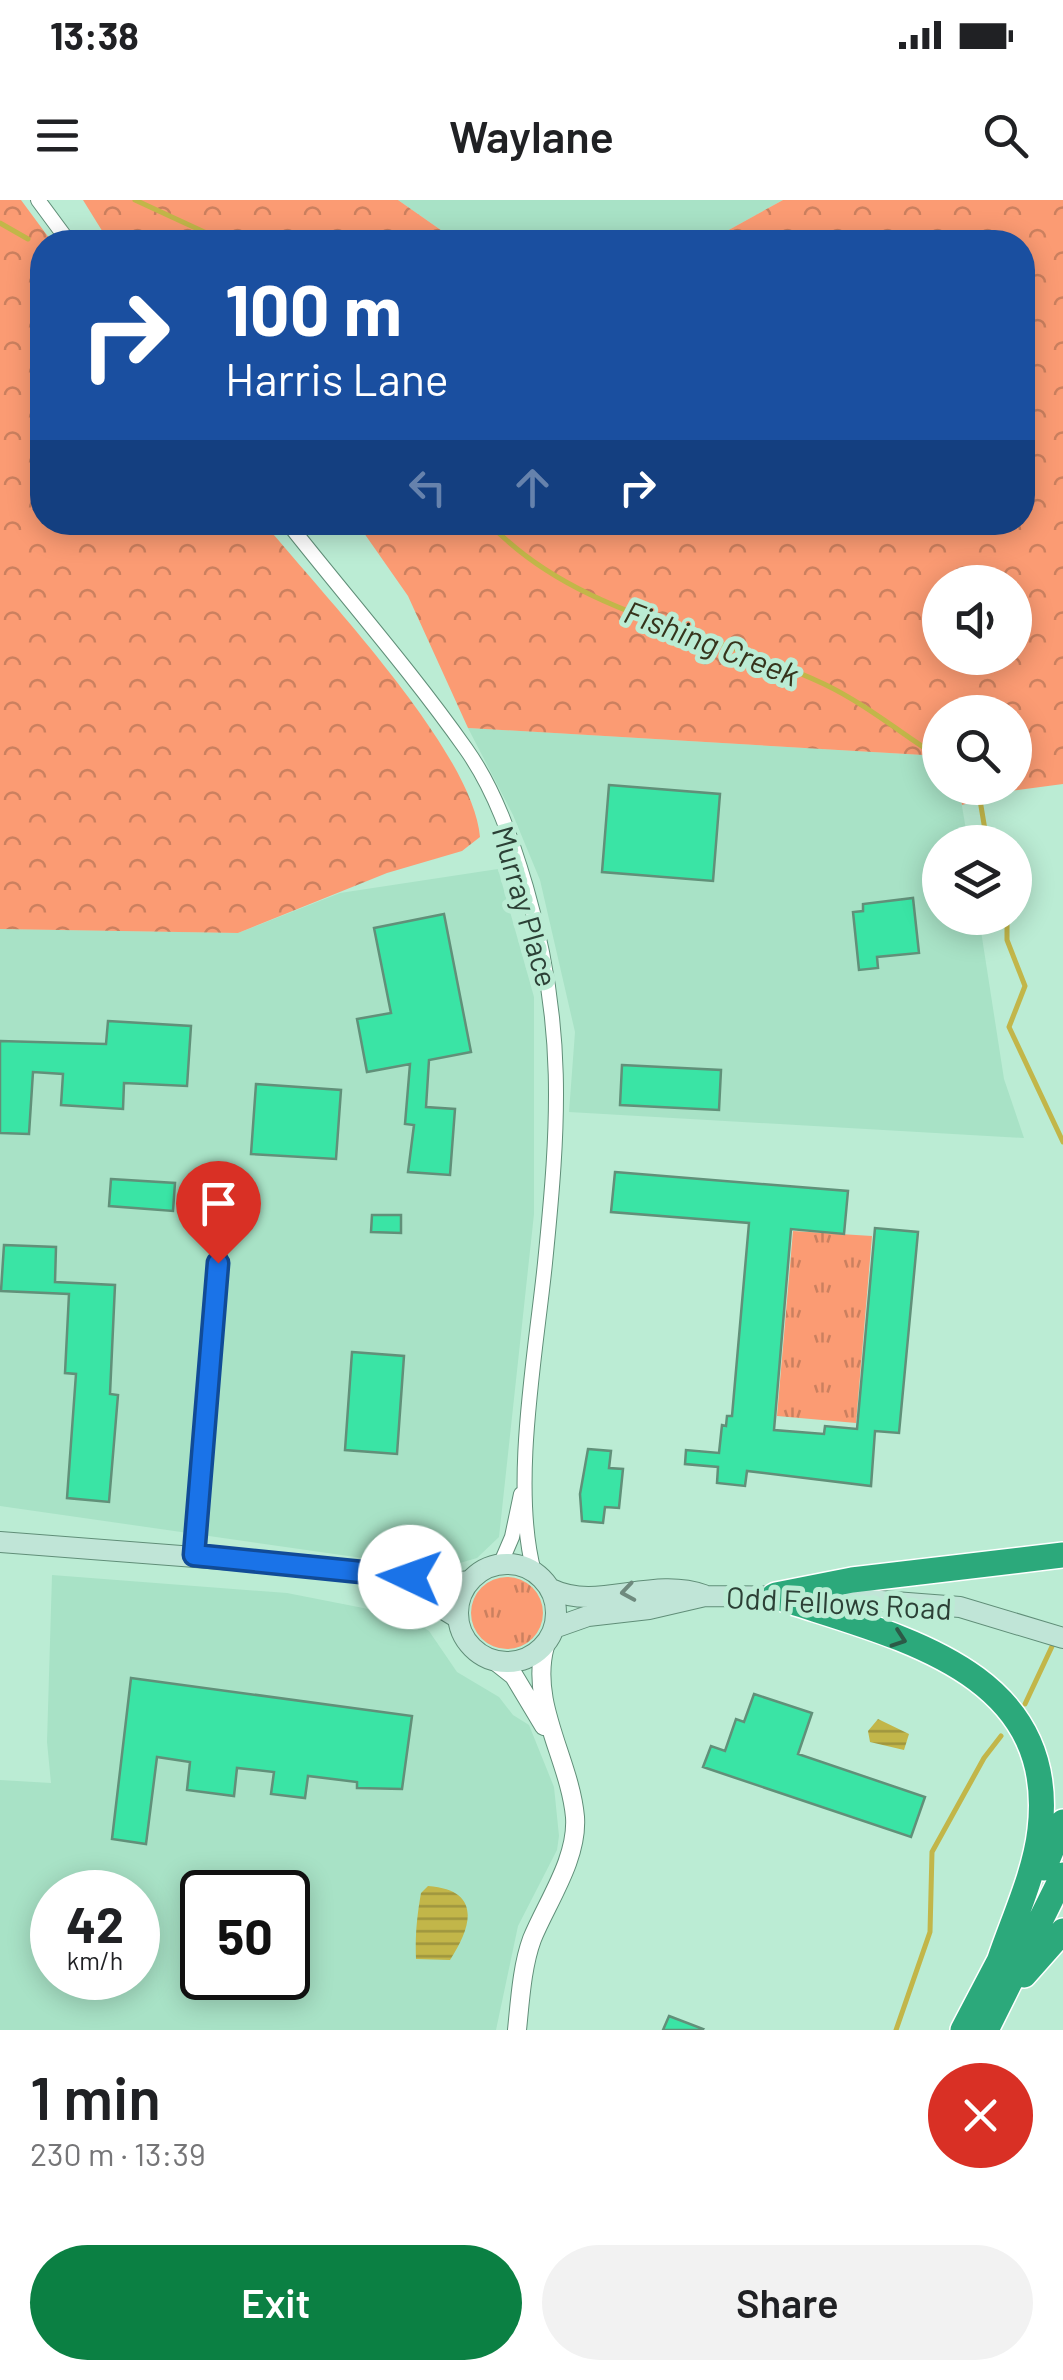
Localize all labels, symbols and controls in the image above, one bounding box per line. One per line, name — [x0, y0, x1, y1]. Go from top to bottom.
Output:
text: 13:38 — [50, 12, 139, 58]
icon: menu — [30, 108, 85, 163]
text: Waylane — [449, 108, 614, 162]
icon: search — [978, 108, 1033, 163]
text: 100 m — [225, 266, 402, 350]
icon: right — [60, 270, 190, 400]
text: Harris Lane — [225, 351, 449, 405]
icon: left — [400, 460, 455, 515]
icon: ahead — [505, 460, 560, 515]
icon: right — [610, 460, 665, 515]
map controls — [922, 565, 1032, 935]
button: sound — [922, 565, 1032, 675]
water label: Fishing Creek — [620, 591, 805, 693]
button: search — [922, 695, 1032, 805]
street label: Murray Place — [486, 821, 566, 991]
button: layers — [922, 825, 1032, 935]
pin — [176, 1161, 261, 1264]
icon: arrive — [191, 1176, 246, 1231]
position arrow — [358, 1525, 462, 1629]
street label: Odd Fellows Road — [725, 1578, 953, 1626]
one-way arrow — [620, 1580, 636, 1601]
one-way arrow — [890, 1627, 907, 1647]
speed limit sign: 50 — [180, 1870, 310, 2000]
text: 42 — [66, 1893, 124, 1953]
text: km/h — [67, 1945, 123, 1975]
text: 1 min — [30, 2060, 161, 2132]
button: close — [928, 2063, 1033, 2168]
text: 230 m · 13:39 — [30, 2134, 206, 2172]
button: Exit — [30, 2245, 522, 2360]
button: Share — [542, 2245, 1033, 2360]

